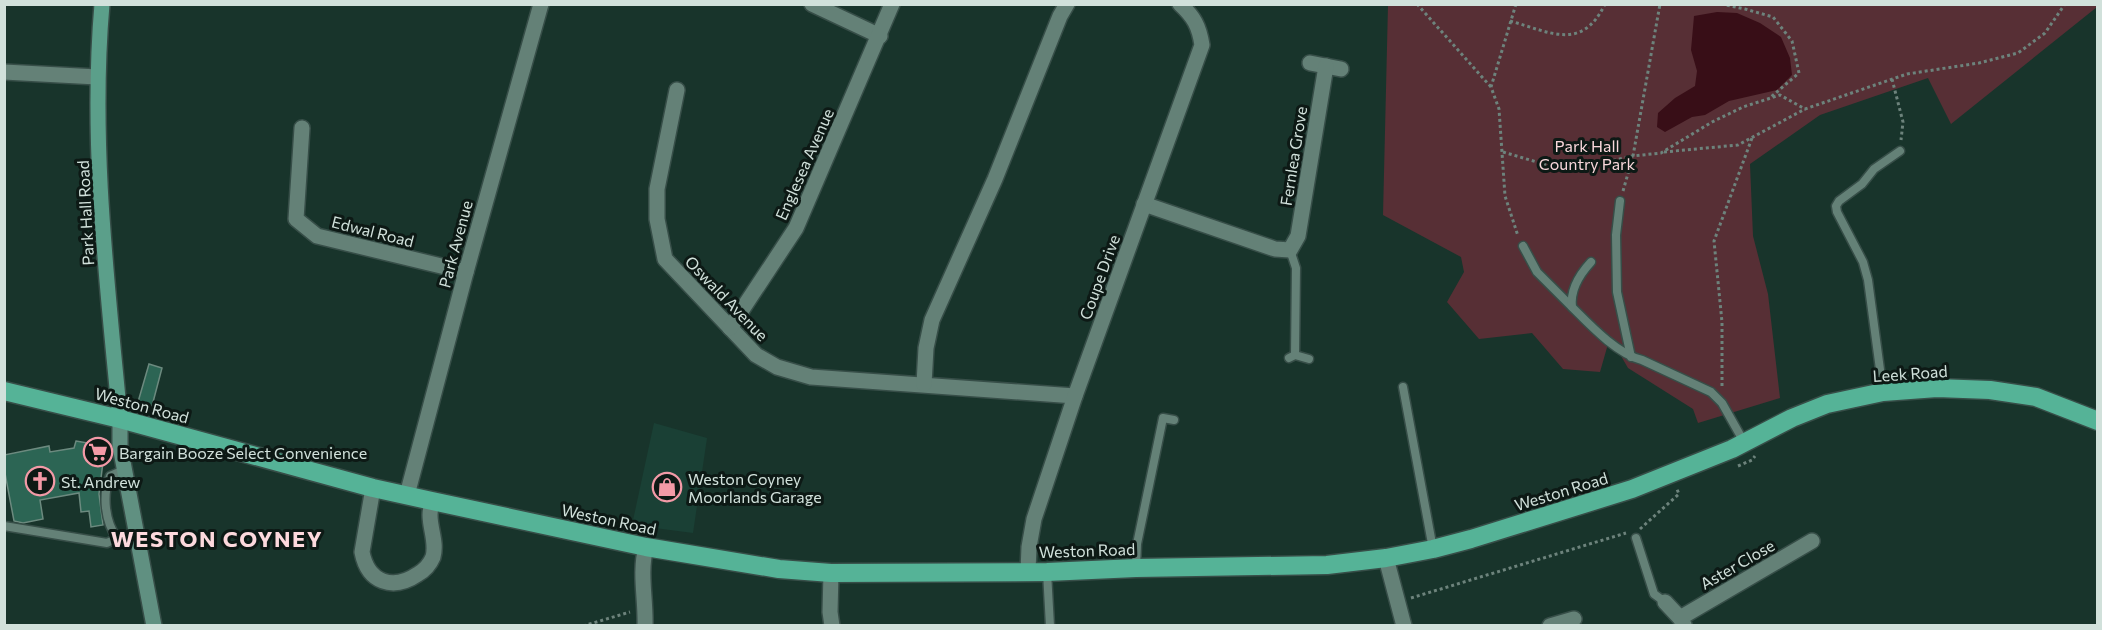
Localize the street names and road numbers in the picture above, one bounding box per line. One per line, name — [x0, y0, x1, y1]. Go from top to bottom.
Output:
street label: Englesea Avenue — [771, 105, 837, 223]
street label: Fernlea Grove — [1276, 105, 1310, 207]
street label: Park Hall Road — [73, 160, 97, 266]
street label: Park Avenue — [434, 198, 476, 290]
street label: Edwal Road — [330, 212, 416, 250]
street label: Coupe Drive — [1075, 232, 1123, 322]
street label: Oswald Avenue — [682, 252, 772, 344]
street label: Leek Road — [1872, 361, 1948, 385]
street label: Weston Road — [93, 383, 191, 427]
street label: Weston Road — [1512, 468, 1610, 514]
street label: Weston Road — [560, 500, 658, 538]
street label: Aster Close — [1696, 535, 1778, 593]
street label: Weston Road — [1038, 539, 1136, 561]

